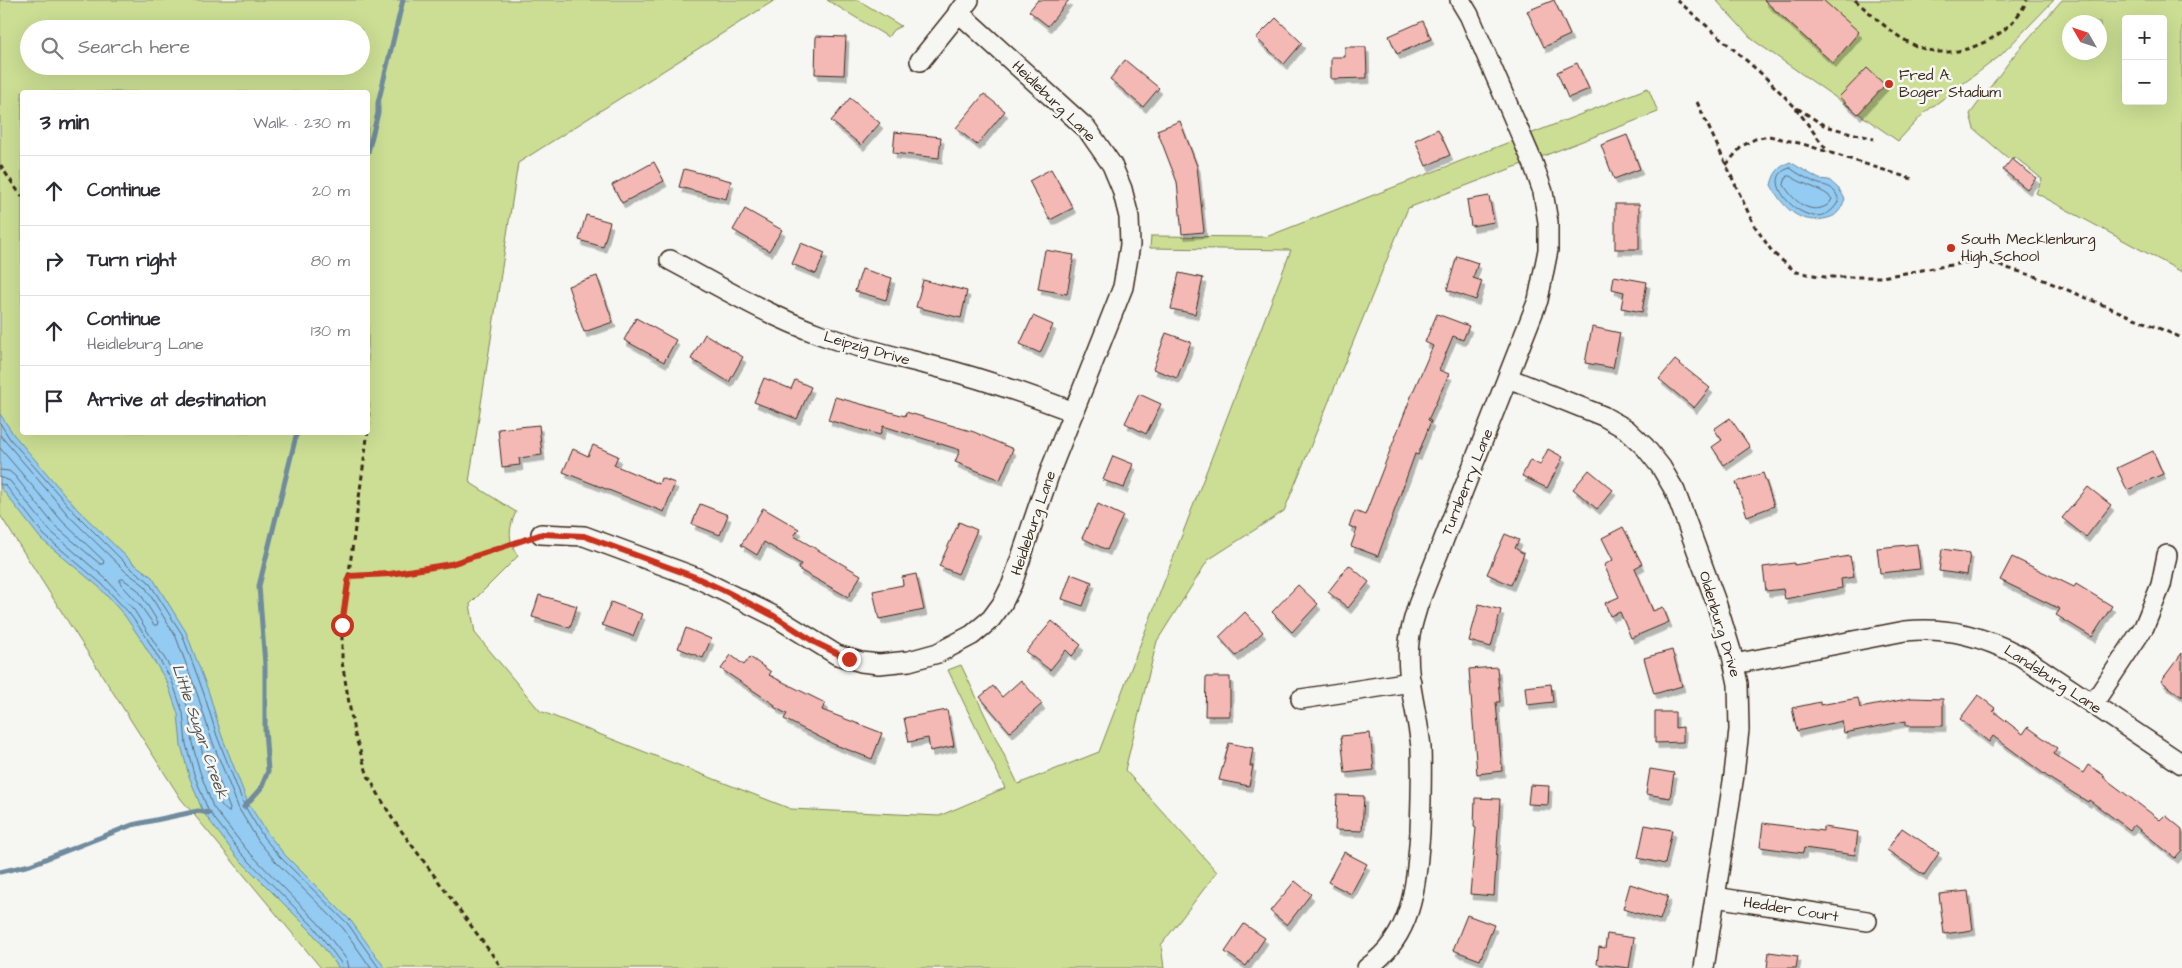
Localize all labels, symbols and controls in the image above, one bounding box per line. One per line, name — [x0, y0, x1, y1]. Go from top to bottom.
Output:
north arrow — [2062, 15, 2107, 60]
map controls — [2122, 15, 2167, 105]
button: + — [2122, 15, 2167, 60]
search box — [20, 20, 370, 75]
icon: search — [38, 34, 66, 62]
text: Search here — [78, 34, 190, 61]
street label: Heidleburg Lane — [1006, 56, 1100, 148]
button: − — [2122, 60, 2167, 105]
place label: Fred A. Boger Stadium — [1899, 65, 2001, 104]
marker: Fred A. Boger Stadium — [1883, 78, 1895, 90]
text: 3 min — [40, 108, 89, 137]
text: Walk · 230 m — [253, 112, 350, 134]
icon: ahead — [40, 177, 68, 205]
text: Continue — [87, 177, 161, 204]
text: 20 m — [312, 180, 350, 202]
place label: South Mecklenburg High School — [1961, 229, 2096, 268]
marker: South Mecklenburg High School — [1945, 242, 1957, 254]
icon: right — [40, 247, 68, 275]
text: Turn right — [87, 247, 176, 274]
text: 80 m — [311, 250, 350, 272]
text: Continue — [87, 306, 161, 333]
icon: ahead — [40, 317, 68, 345]
text: 130 m — [311, 320, 350, 342]
street label: Leipzig Drive — [821, 326, 912, 372]
text: Heidleburg Lane — [87, 333, 204, 355]
icon: arrive — [40, 387, 68, 415]
text: Arrive at destination — [87, 387, 266, 414]
street label: Turnberry Lane — [1436, 426, 1499, 539]
street label: Heidleburg Lane — [1006, 468, 1062, 579]
street label: Oldenburg Drive — [1692, 569, 1746, 680]
route start — [331, 614, 354, 637]
street label: Landsburg Lane — [1999, 640, 2106, 720]
route end — [838, 648, 861, 671]
water label: Little Sugar Creek — [166, 661, 234, 803]
street label: Hedder Court — [1742, 892, 1840, 927]

